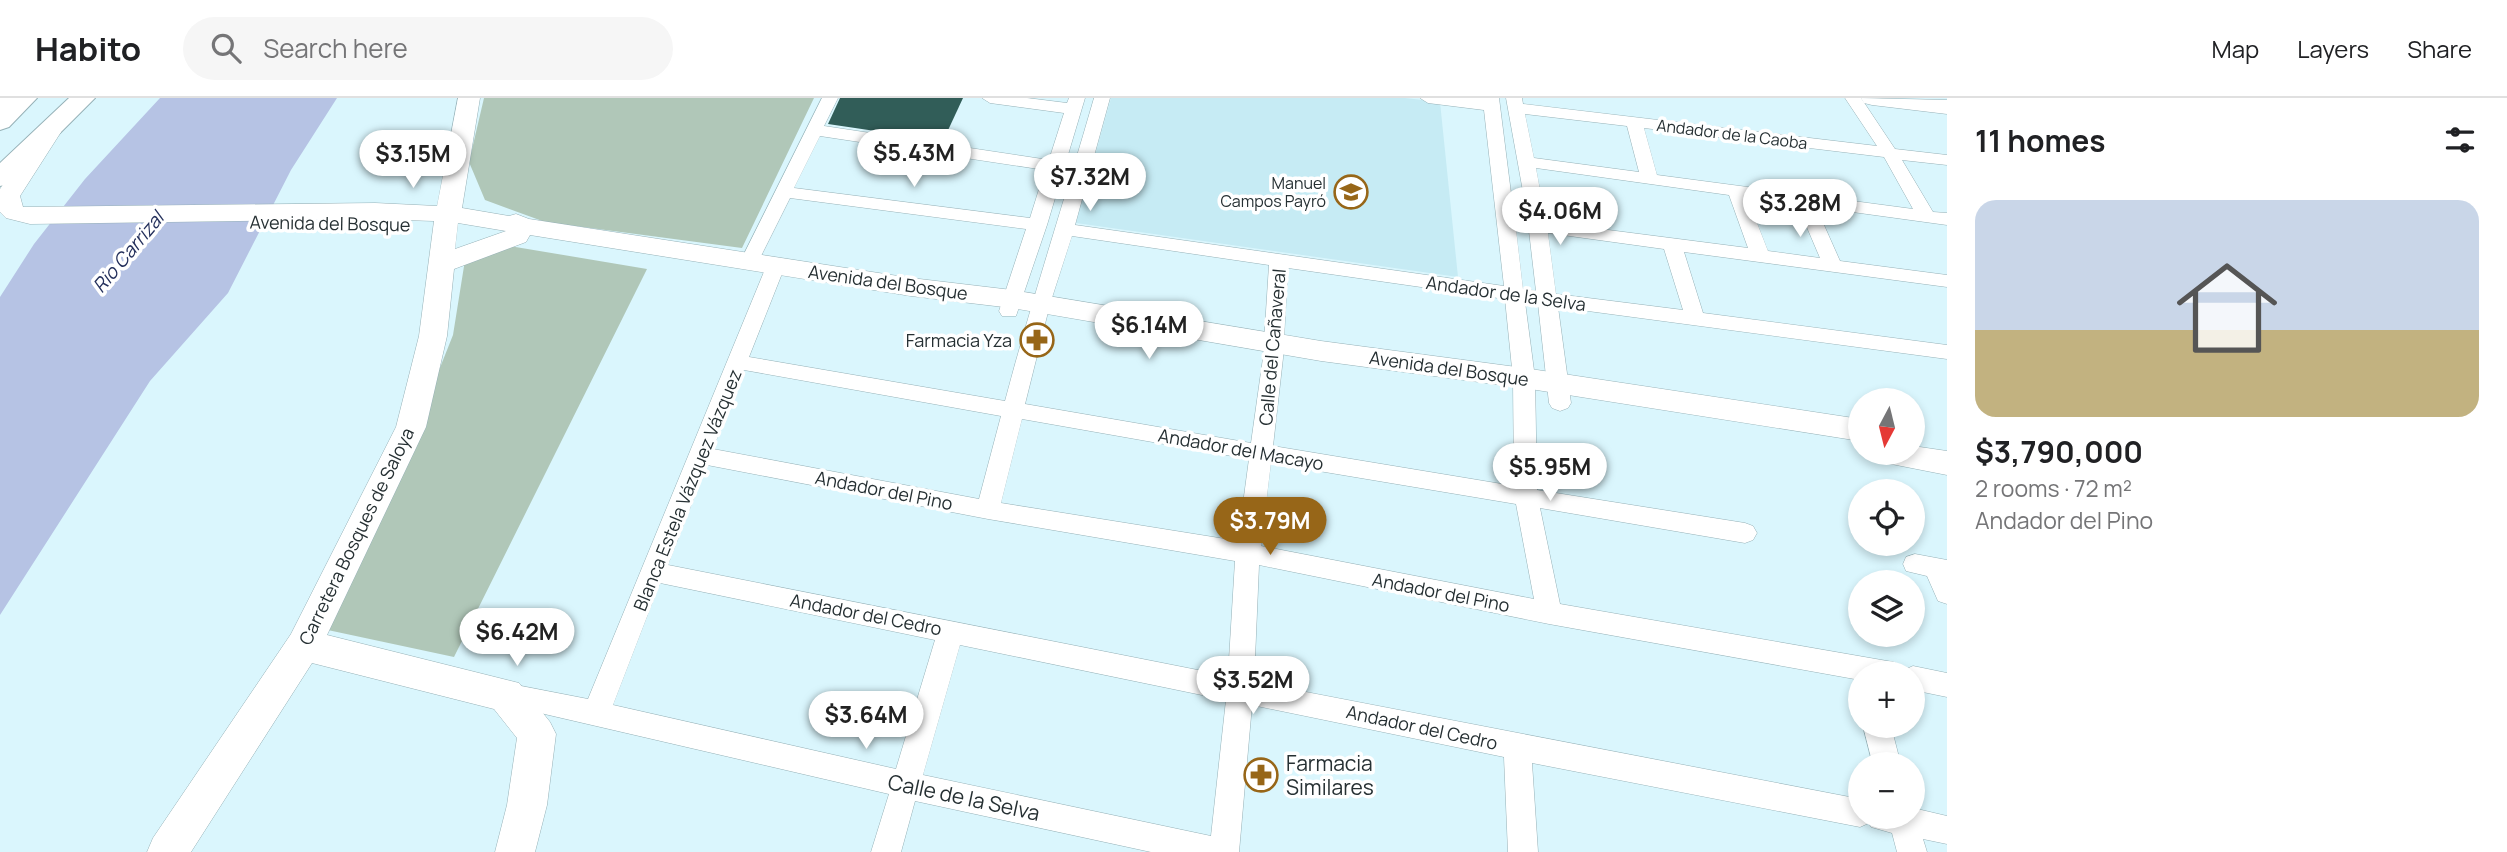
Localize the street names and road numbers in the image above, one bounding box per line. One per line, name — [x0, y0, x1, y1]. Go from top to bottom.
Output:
street label: Andador de la Caoba — [1655, 114, 1809, 154]
street label: Avenida del Bosque — [249, 210, 411, 236]
street label: Avenida del Bosque — [807, 259, 969, 305]
street label: Calle del Cañaveral — [1253, 268, 1291, 426]
street label: Andador de la Selva — [1425, 270, 1587, 316]
street label: Avenida del Bosque — [1368, 345, 1530, 391]
street label: Blanca Estela Vázquez Vázquez — [627, 366, 747, 614]
street label: Carretera Bosques de Saloya — [293, 423, 419, 649]
street label: Andador del Macayo — [1157, 423, 1325, 475]
street label: Andador del Pino — [813, 465, 955, 515]
street label: Andador del Pino — [1370, 567, 1512, 617]
street label: Andador del Cedro — [788, 588, 944, 640]
street label: Andador del Cedro — [1344, 699, 1500, 755]
street label: Calle de la Selva — [886, 767, 1042, 827]

